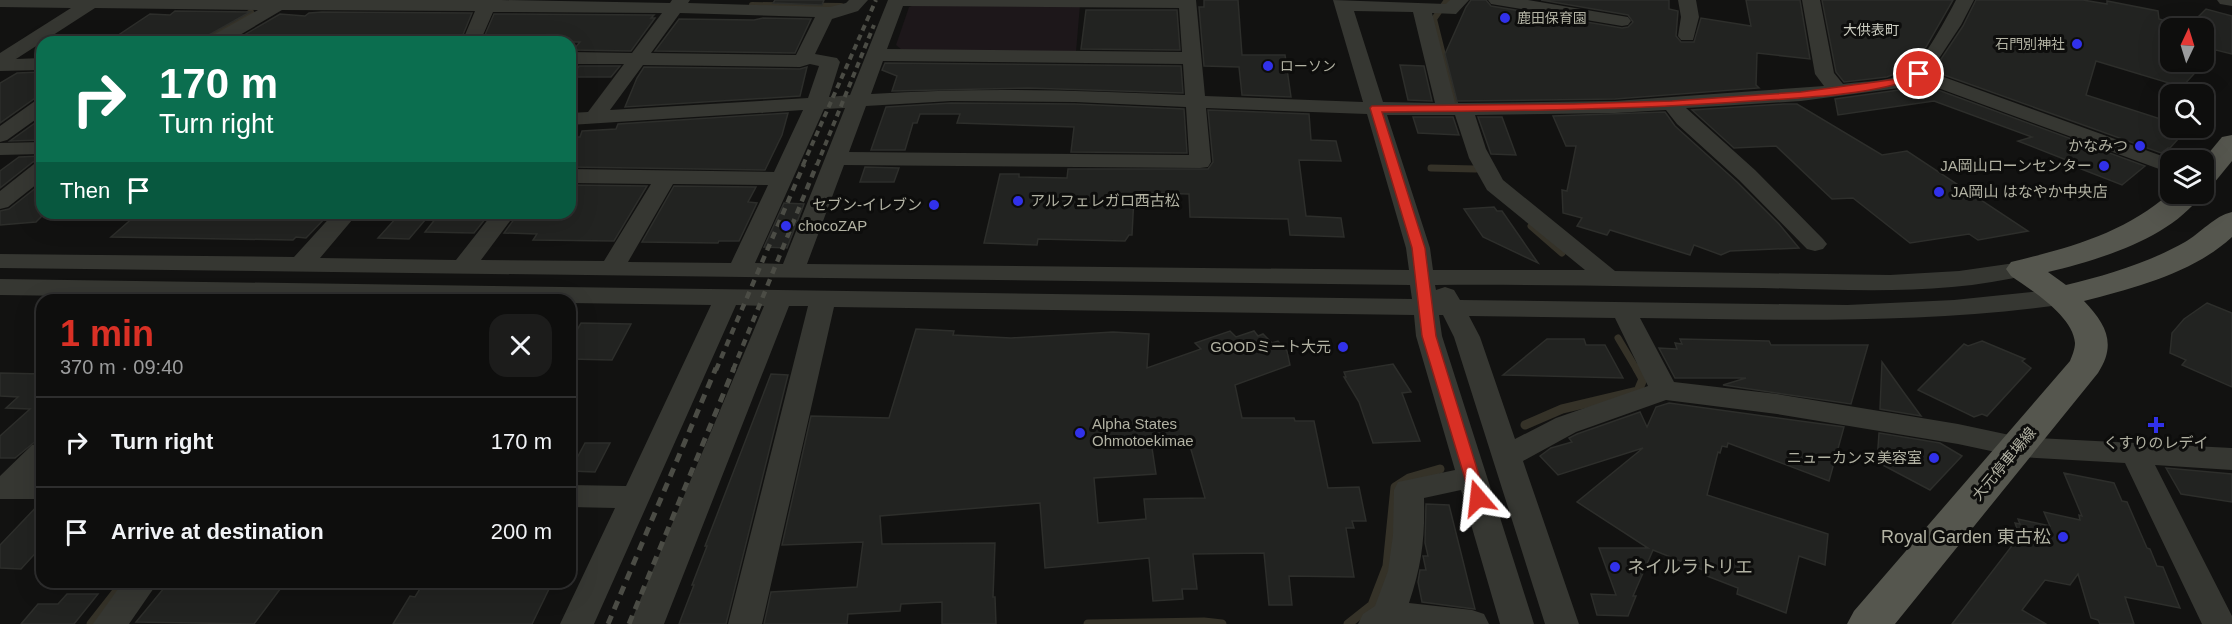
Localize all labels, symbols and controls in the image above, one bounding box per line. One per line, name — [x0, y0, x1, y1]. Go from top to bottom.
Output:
place label: 鹿田保育園 — [1517, 10, 1587, 26]
marker: 鹿田保育園 — [1498, 11, 1512, 25]
north arrow — [2160, 18, 2214, 72]
map controls — [2160, 18, 2214, 204]
district label: 大供表町 — [1843, 22, 1899, 38]
place label: 石門別神社 — [1995, 36, 2065, 52]
marker: 石門別神社 — [2070, 37, 2084, 51]
pin — [1893, 48, 1944, 99]
icon: arrive — [1902, 57, 1935, 90]
place label: ローソン — [1280, 58, 1336, 74]
marker: ローソン — [1261, 59, 1275, 73]
icon: right — [60, 60, 138, 138]
text: 170 m — [159, 60, 278, 107]
button: search — [2160, 84, 2214, 138]
text: Turn right — [159, 109, 274, 139]
place label: かなみつ — [2068, 137, 2128, 154]
marker: かなみつ — [2133, 139, 2147, 153]
button: layers — [2160, 150, 2214, 204]
place label: JA岡山ローンセンター — [1940, 157, 2092, 174]
marker: JA岡山ローンセンター — [2097, 159, 2111, 173]
icon: arrive — [122, 174, 155, 207]
text: Then — [60, 178, 110, 203]
place label: JA岡山 はなやか中央店 — [1951, 183, 2108, 200]
marker: JA岡山 はなやか中央店 — [1932, 185, 1946, 199]
place label: アルフェレガロ西古松 — [1030, 192, 1180, 209]
marker: アルフェレガロ西古松 — [1011, 194, 1025, 208]
place label: セブン-イレブン — [812, 196, 922, 213]
marker: セブン-イレブン — [927, 198, 941, 212]
place label: chocoZAP — [798, 217, 867, 234]
marker: chocoZAP — [779, 219, 793, 233]
text: 1 min — [60, 313, 154, 354]
button: close — [489, 314, 552, 377]
place label: GOODミート大元 — [1210, 338, 1331, 355]
marker: GOODミート大元 — [1336, 340, 1350, 354]
text: 370 m · 09:40 — [60, 356, 183, 378]
place label: Alpha States Ohmotoekimae — [1092, 415, 1194, 449]
marker: くすりのレデイ — [2149, 418, 2163, 432]
street label: 大元停車場線 — [1968, 424, 2039, 504]
icon: right — [60, 426, 93, 459]
marker: Alpha States Ohmotoekimae — [1073, 426, 1087, 440]
text: Turn right — [111, 429, 213, 454]
text: 170 m — [491, 429, 552, 454]
place label: くすりのレデイ — [2103, 434, 2209, 451]
place label: ニューカンヌ美容室 — [1787, 449, 1922, 466]
marker: ニューカンヌ美容室 — [1927, 451, 1941, 465]
position arrow — [1446, 466, 1510, 530]
icon: arrive — [60, 516, 93, 549]
text: Arrive at destination — [111, 519, 324, 544]
text: 200 m — [491, 519, 552, 544]
place label: Royal Garden 東古松 — [1881, 527, 2051, 547]
marker: Royal Garden 東古松 — [2056, 530, 2070, 544]
place label: ネイルラトリエ — [1627, 557, 1753, 577]
marker: ネイルラトリエ — [1608, 560, 1622, 574]

